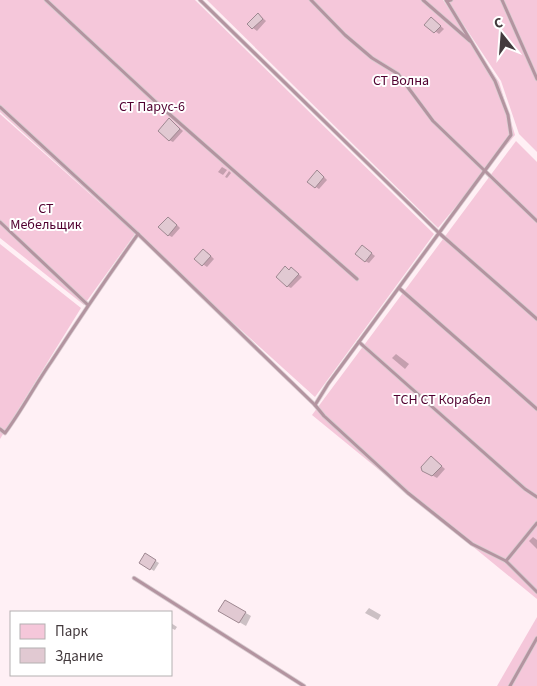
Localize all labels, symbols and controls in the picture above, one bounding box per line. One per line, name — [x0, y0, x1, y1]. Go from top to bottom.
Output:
north arrow — [477, 10, 527, 60]
text: С — [492, 13, 505, 34]
park label: СТ Волна — [373, 71, 429, 91]
park label: СТ Парус-6 — [119, 97, 185, 117]
park label: СТ Мебельщик — [10, 199, 82, 235]
park label: ТСН СТ Корабел — [393, 390, 491, 410]
legend — [10, 611, 172, 676]
text: Парк — [55, 621, 89, 642]
text: Здание — [55, 646, 103, 667]

